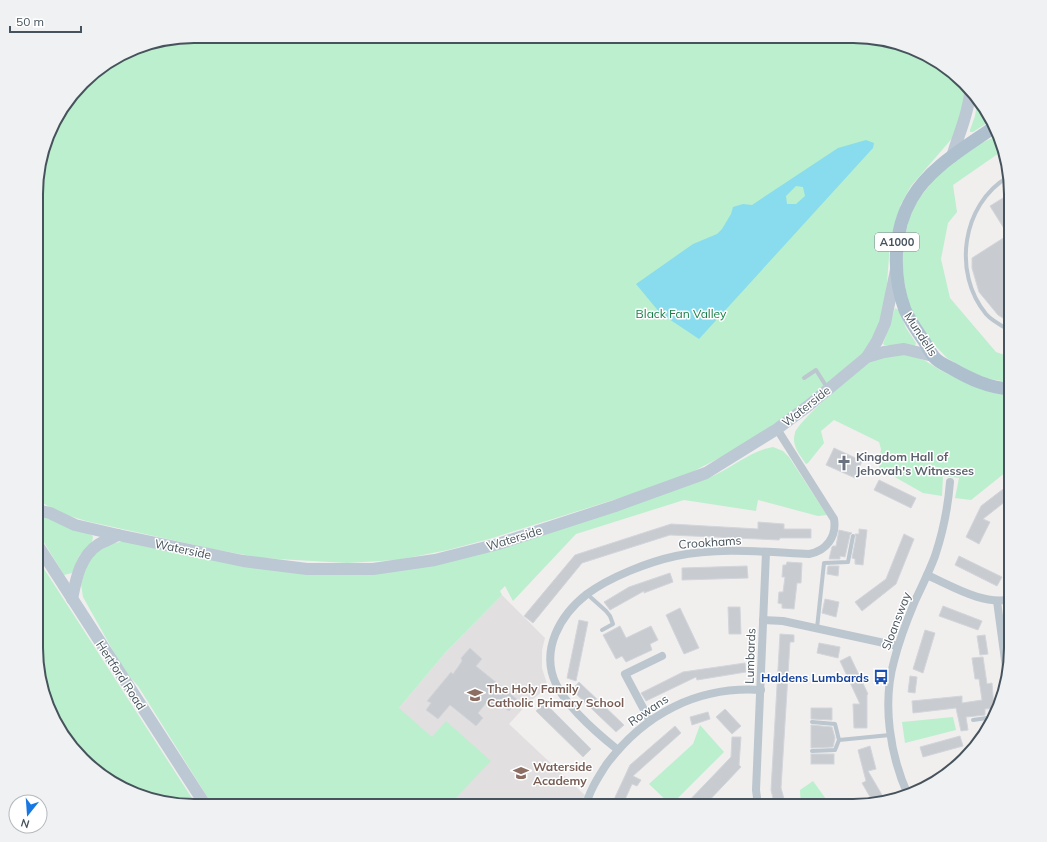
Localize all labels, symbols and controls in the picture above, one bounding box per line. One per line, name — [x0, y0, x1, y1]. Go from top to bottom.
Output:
scale bar — [10, 8, 81, 34]
text: 50 m — [16, 14, 44, 29]
road number: A1000 — [875, 233, 919, 251]
park label: Black Fan Valley — [636, 306, 727, 321]
street label: Mundells — [901, 309, 941, 359]
street label: Waterside — [779, 382, 833, 430]
place label: Kingdom Hall of Jehovah's Witnesses — [856, 449, 974, 478]
church icon: Kingdom Hall of Jehovah's Witnesses — [835, 454, 853, 472]
street label: Waterside — [484, 522, 544, 554]
street label: Crookhams — [678, 532, 742, 552]
street label: Waterside — [153, 536, 213, 562]
street label: Sloansway — [878, 589, 914, 652]
street label: Lumbards — [742, 628, 758, 684]
street label: Hertford Road — [93, 638, 149, 712]
bus stop icon: Haldens Lumbards — [872, 668, 890, 686]
place label: Haldens Lumbards — [761, 670, 869, 685]
place label: The Holy Family Catholic Primary School — [487, 681, 624, 710]
school or university icon: The Holy Family Catholic Primary School — [466, 686, 484, 704]
street label: Rowans — [625, 691, 671, 729]
place label: Waterside Academy — [533, 759, 592, 788]
school or university icon: Waterside Academy — [512, 764, 530, 782]
north arrow — [8, 794, 48, 834]
text: N — [19, 816, 31, 831]

